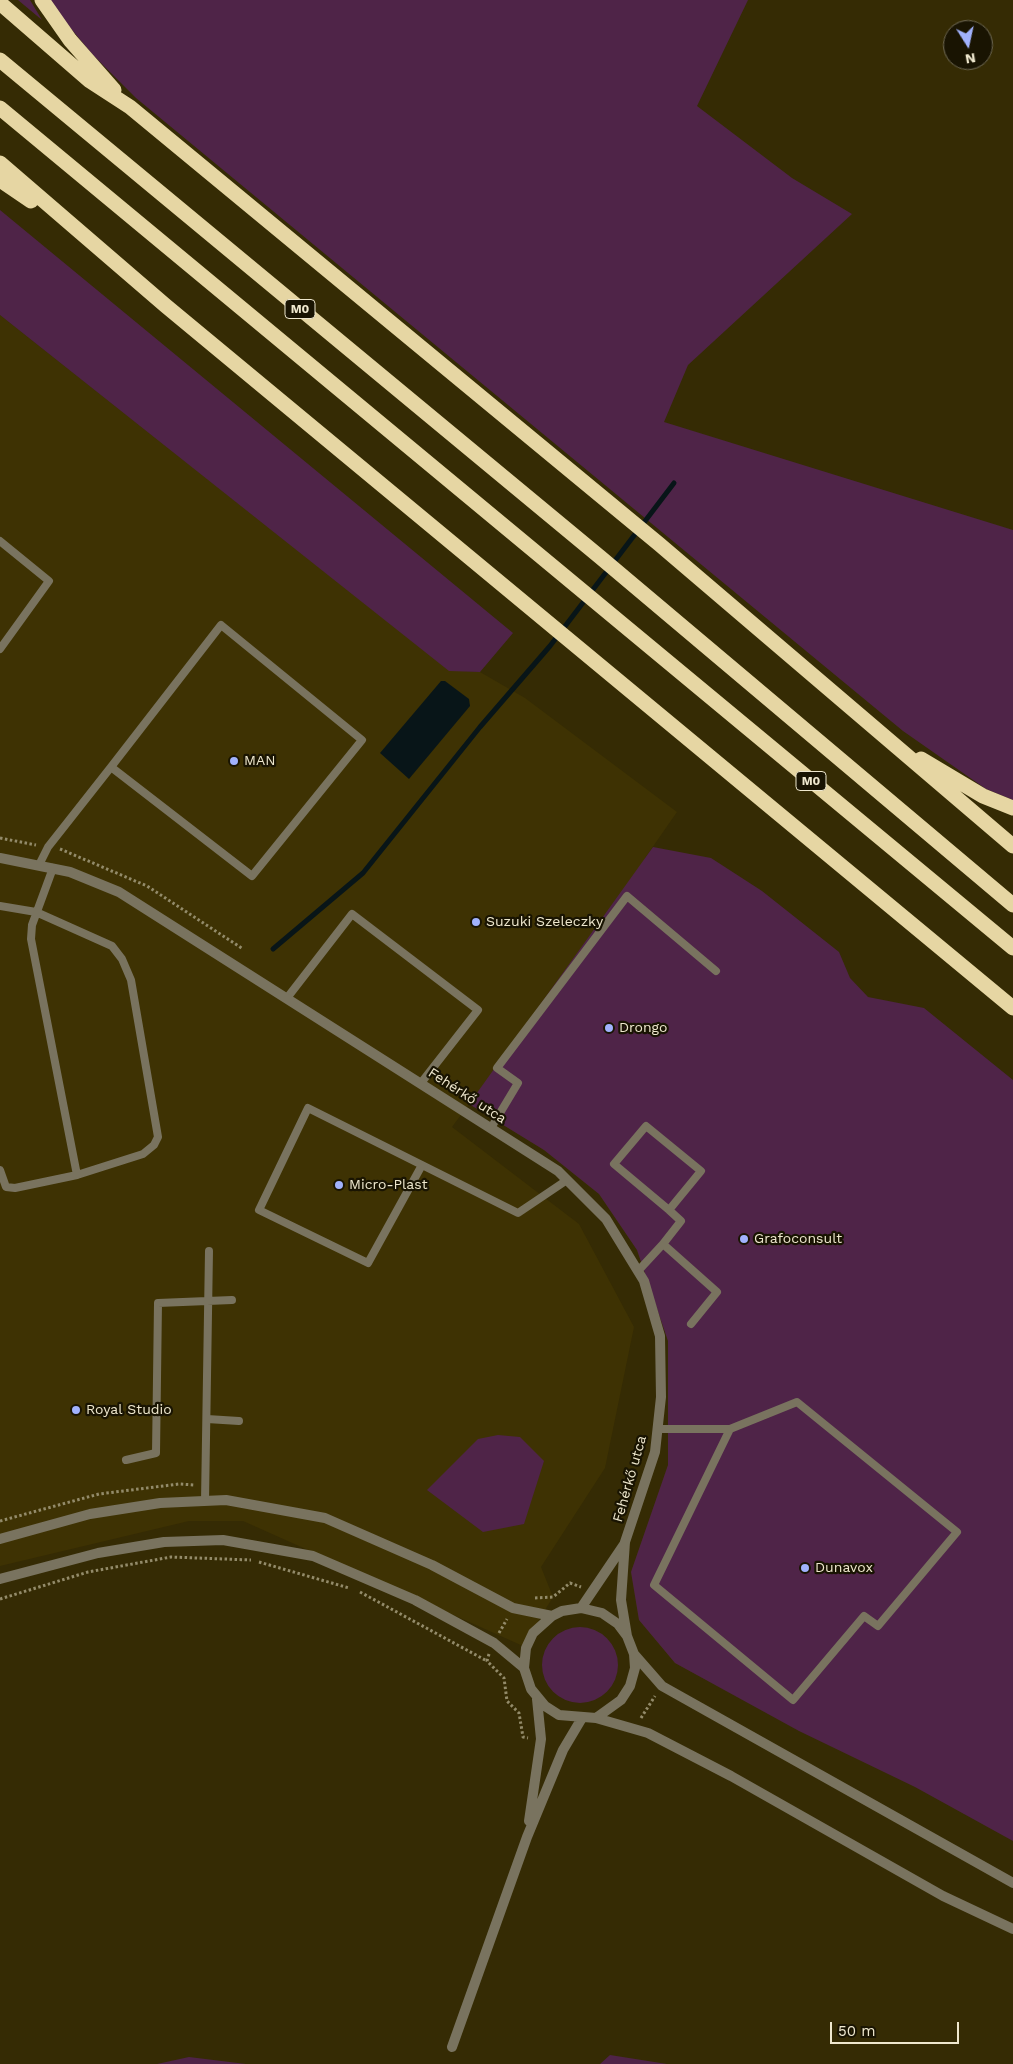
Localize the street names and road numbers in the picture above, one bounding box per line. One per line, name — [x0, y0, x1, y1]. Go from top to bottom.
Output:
road number: M0 — [285, 300, 315, 318]
road number: M0 — [796, 771, 826, 790]
street label: Fehérkő utca — [425, 1065, 509, 1127]
street label: Fehérkő utca — [610, 1434, 650, 1524]

